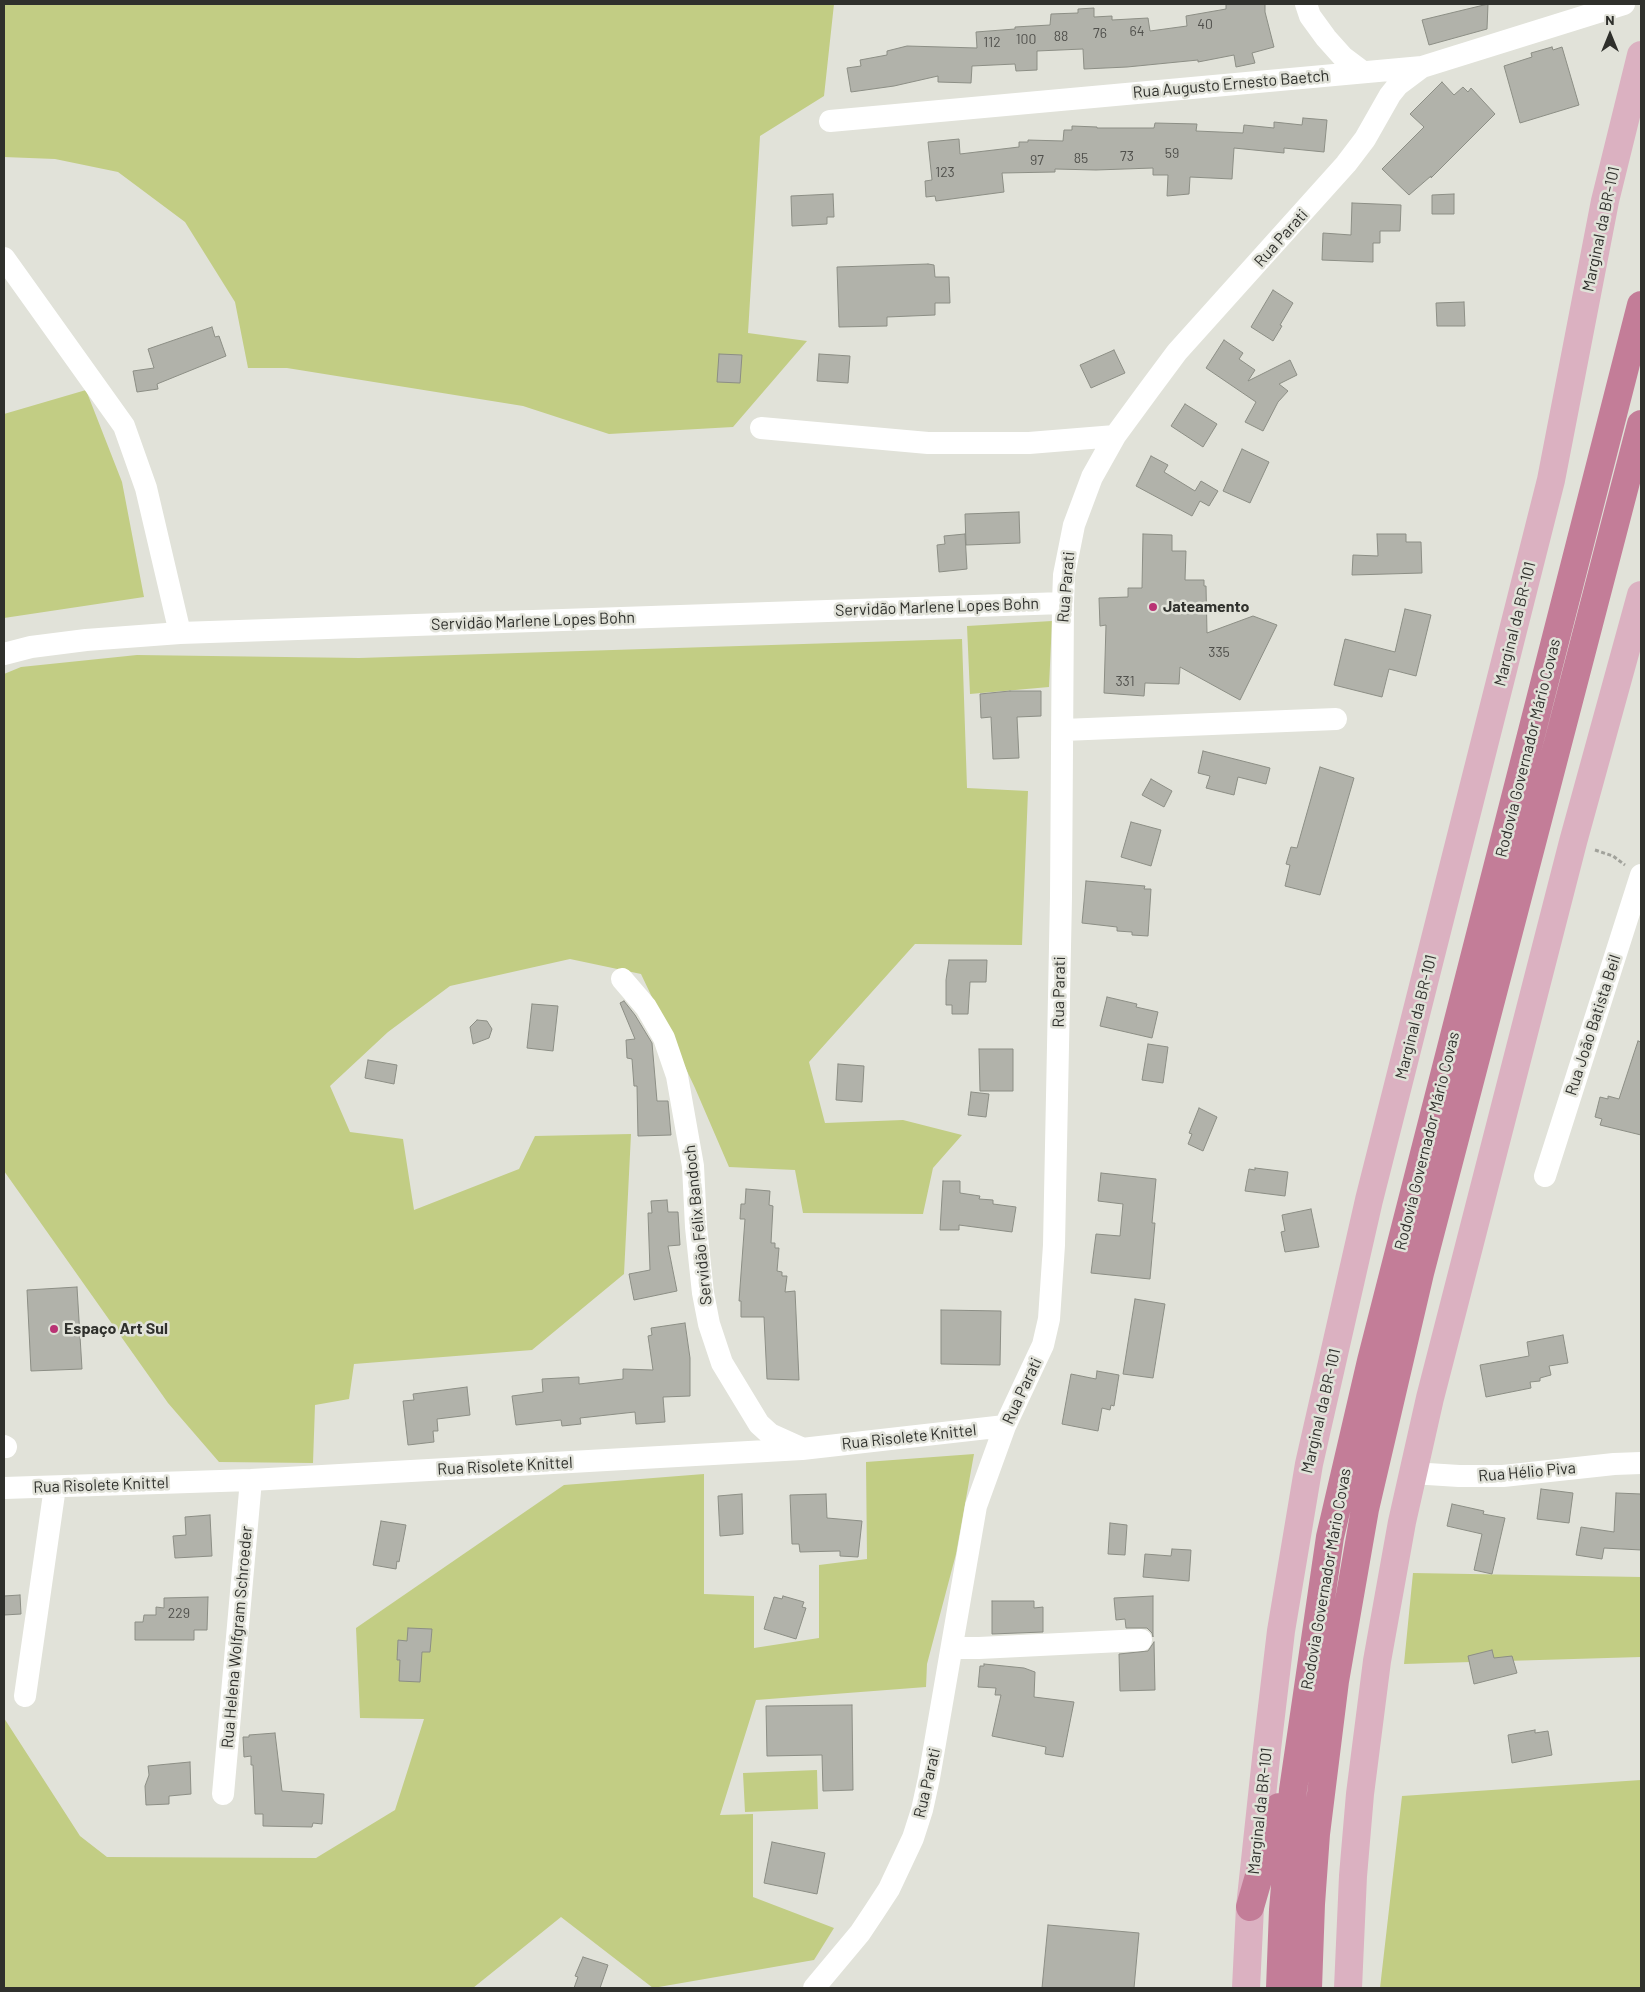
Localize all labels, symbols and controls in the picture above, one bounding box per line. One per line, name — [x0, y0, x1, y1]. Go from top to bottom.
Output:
north arrow — [1585, 10, 1635, 60]
text: N — [1605, 11, 1615, 28]
house number: 40 — [1197, 16, 1213, 32]
house number: 64 — [1130, 23, 1144, 39]
house number: 76 — [1093, 25, 1107, 41]
house number: 88 — [1054, 28, 1068, 44]
house number: 100 — [1016, 31, 1036, 47]
house number: 112 — [983, 34, 1001, 50]
street label: Rua Augusto Ernesto Baetch — [1132, 66, 1330, 102]
house number: 59 — [1165, 145, 1179, 161]
house number: 73 — [1120, 148, 1134, 164]
house number: 85 — [1074, 150, 1088, 166]
house number: 97 — [1030, 152, 1044, 168]
house number: 123 — [935, 164, 955, 180]
street label: Marginal da BR-101 — [1578, 165, 1624, 293]
street label: Rua Parati — [1250, 205, 1312, 271]
street label: Rua Parati — [1053, 551, 1079, 623]
street label: Marginal da BR-101 — [1490, 560, 1540, 688]
street label: Servidão Marlene Lopes Bohn — [835, 594, 1039, 620]
place label: Jateamento — [1163, 597, 1249, 617]
marker: Jateamento — [1147, 601, 1159, 613]
street label: Servidão Marlene Lopes Bohn — [431, 608, 635, 634]
street label: Rodovia Governador Mário Covas — [1492, 637, 1564, 859]
house number: 335 — [1208, 644, 1230, 660]
house number: 331 — [1115, 673, 1135, 689]
street label: Rua João Batista Beil — [1561, 952, 1625, 1098]
street label: Marginal da BR-101 — [1391, 953, 1441, 1081]
street label: Rua Parati — [1049, 956, 1069, 1028]
street label: Rodovia Governador Mário Covas — [1391, 1030, 1463, 1252]
street label: Servidão Félix Bandoch — [680, 1144, 716, 1306]
place label: Espaço Art Sul — [64, 1319, 168, 1339]
marker: Espaço Art Sul — [48, 1323, 60, 1335]
street label: Marginal da BR-101 — [1297, 1347, 1345, 1475]
street label: Rua Parati — [998, 1355, 1046, 1427]
street label: Rua Risolete Knittel — [841, 1420, 977, 1454]
street label: Rua Risolete Knittel — [437, 1453, 573, 1479]
street label: Rua Hélio Piva — [1478, 1458, 1576, 1486]
street label: Rodovia Governador Mário Covas — [1297, 1467, 1355, 1691]
street label: Rua Risolete Knittel — [33, 1473, 169, 1497]
street label: Rua Helena Wolfgram Schroeder — [218, 1525, 256, 1749]
house number: 229 — [168, 1605, 190, 1621]
street label: Rua Parati — [910, 1746, 944, 1820]
street label: Marginal da BR-101 — [1244, 1747, 1276, 1875]

